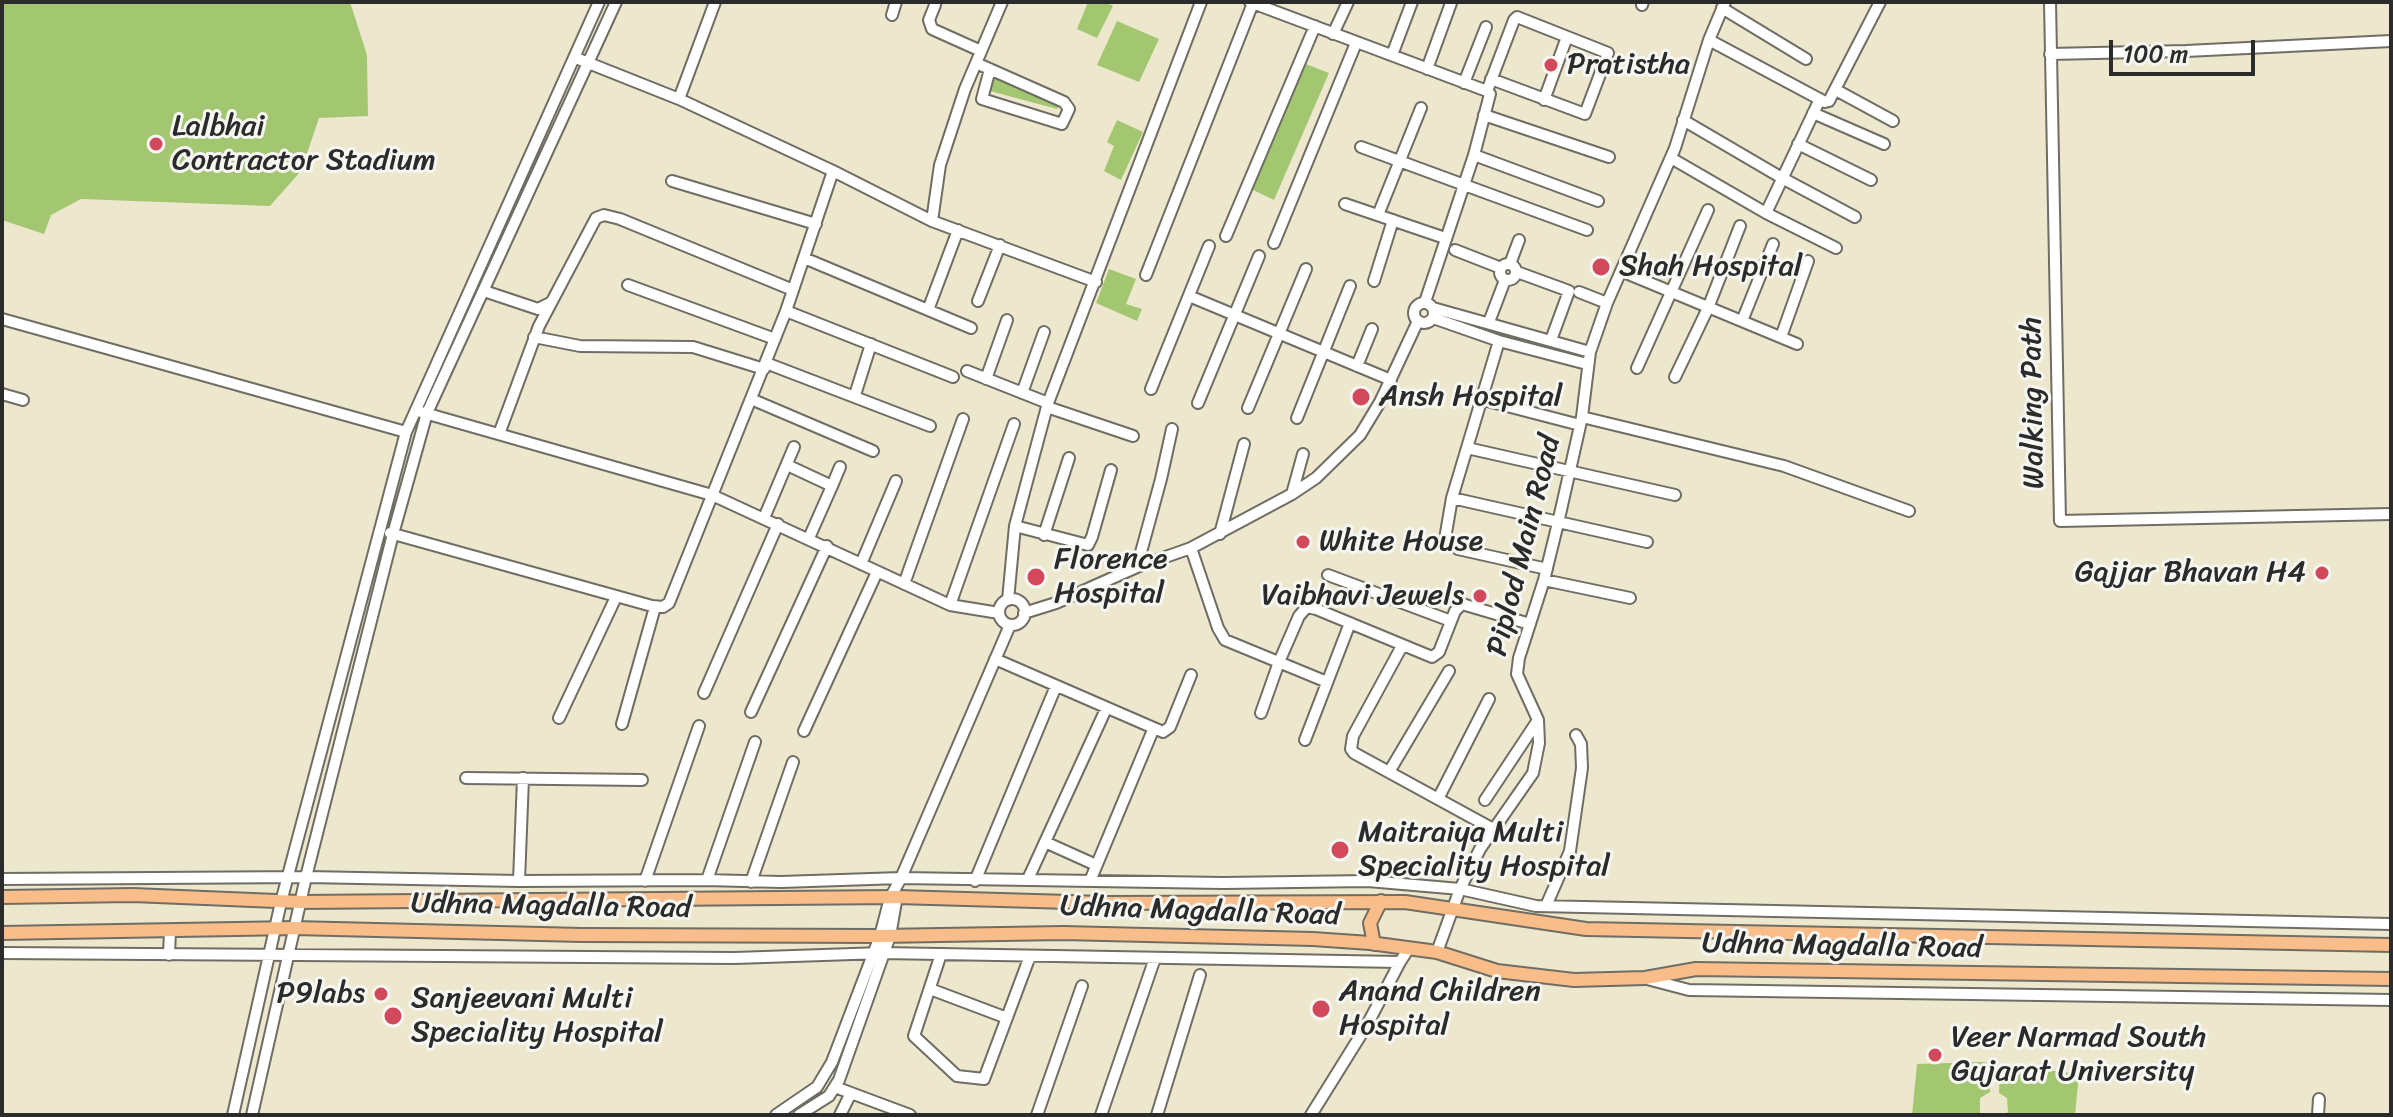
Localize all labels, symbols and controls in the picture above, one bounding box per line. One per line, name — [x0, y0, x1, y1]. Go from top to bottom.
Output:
scale bar — [2113, 24, 2259, 74]
text: 100 m — [2123, 33, 2188, 75]
place label: Pratistha — [1567, 47, 1690, 83]
marker: Pratistha — [1542, 56, 1560, 74]
place label: Lalbhai Contractor Stadium — [172, 109, 436, 180]
marker: Lalbhai Contractor Stadium — [147, 135, 165, 153]
place label: Shah Hospital — [1619, 249, 1802, 285]
marker: Shah Hospital — [1590, 256, 1612, 278]
street label: Walking Path — [2014, 317, 2054, 489]
place label: Ansh Hospital — [1379, 379, 1562, 415]
marker: Ansh Hospital — [1350, 386, 1372, 408]
street label: Piplod Main Road — [1480, 432, 1570, 660]
place label: White House — [1319, 524, 1483, 560]
marker: White House — [1294, 533, 1312, 551]
place label: Florence Hospital — [1054, 542, 1168, 612]
place label: Gajjar Bhavan H4 — [2075, 555, 2306, 591]
marker: Gajjar Bhavan H4 — [2313, 564, 2331, 582]
marker: Florence Hospital — [1025, 566, 1047, 588]
place label: Vaibhavi Jewels — [1261, 578, 1464, 614]
marker: Vaibhavi Jewels — [1471, 587, 1489, 605]
place label: Maitraiya Multi Speciality Hospital — [1358, 815, 1610, 886]
marker: Maitraiya Multi Speciality Hospital — [1329, 839, 1351, 861]
street label: Udhna Magdalla Road — [411, 887, 691, 927]
street label: Udhna Magdalla Road — [1059, 889, 1341, 935]
street label: Udhna Magdalla Road — [1702, 927, 1982, 967]
place label: Anand Children Hospital — [1339, 974, 1541, 1044]
place label: P9labs — [276, 976, 365, 1012]
place label: Sanjeevani Multi Speciality Hospital — [411, 981, 663, 1052]
marker: P9labs — [372, 985, 390, 1003]
marker: Anand Children Hospital — [1310, 998, 1332, 1020]
marker: Sanjeevani Multi Speciality Hospital — [382, 1005, 404, 1027]
place label: Veer Narmad South Gujarat University — [1951, 1020, 2206, 1090]
marker: Veer Narmad South Gujarat University — [1926, 1046, 1944, 1064]

